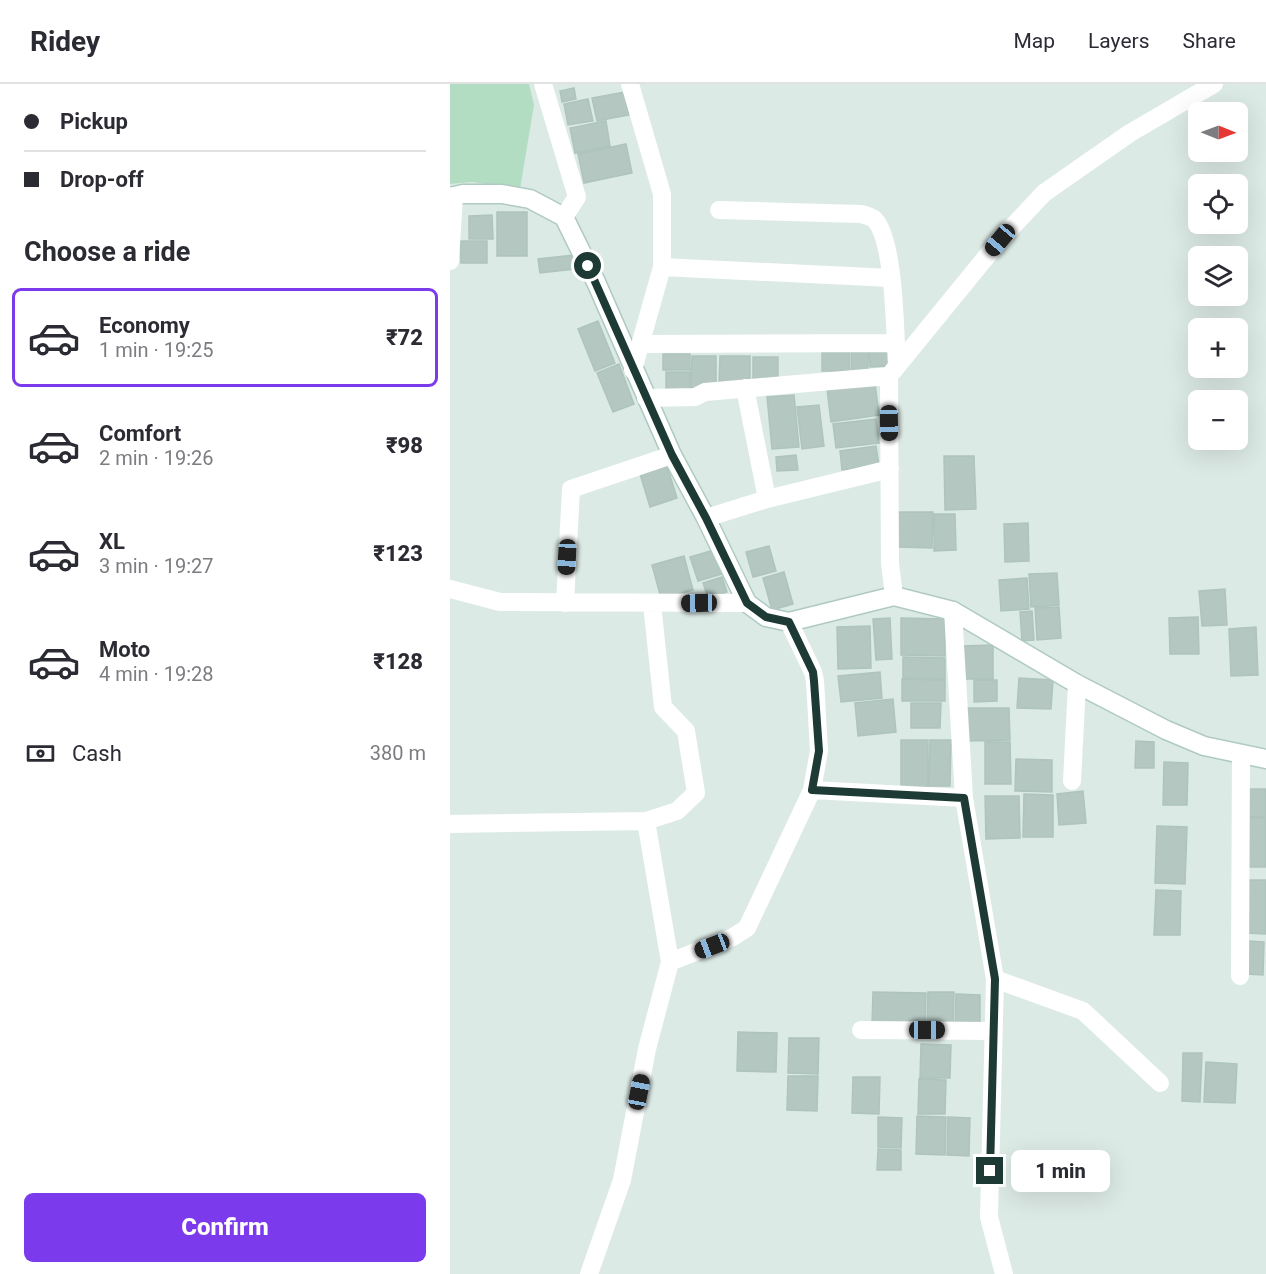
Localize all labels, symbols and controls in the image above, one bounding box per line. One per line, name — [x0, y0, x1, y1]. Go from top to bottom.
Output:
text: Ridey — [30, 25, 100, 58]
text: Map — [1013, 29, 1055, 53]
text: Layers — [1088, 29, 1149, 53]
text: Share — [1182, 29, 1236, 53]
north arrow — [1188, 102, 1248, 162]
map controls — [1188, 102, 1248, 450]
text: Pickup — [60, 109, 128, 134]
text: Drop-off — [60, 167, 144, 192]
button: locate — [1188, 174, 1248, 234]
car — [982, 220, 1018, 260]
text: Choose a ride — [24, 236, 190, 268]
button: layers — [1188, 246, 1248, 306]
route start — [574, 252, 601, 279]
icon: car — [27, 311, 81, 365]
text: Economy — [99, 313, 190, 338]
button: + — [1188, 318, 1248, 378]
text: ₹72 — [386, 325, 423, 350]
text: 1 min · 19:25 — [99, 338, 214, 362]
button: − — [1188, 390, 1248, 450]
car — [880, 405, 898, 441]
icon: car — [27, 419, 81, 473]
text: Comfort — [99, 421, 181, 446]
text: ₹98 — [386, 433, 423, 458]
text: 2 min · 19:26 — [99, 446, 214, 470]
icon: car — [27, 527, 81, 581]
text: XL — [99, 529, 125, 554]
car — [557, 539, 577, 575]
text: ₹123 — [373, 541, 423, 566]
text: 3 min · 19:27 — [99, 554, 214, 578]
car — [681, 594, 717, 612]
icon: car — [27, 635, 81, 689]
text: Moto — [99, 637, 150, 662]
text: ₹128 — [373, 649, 423, 674]
text: 4 min · 19:28 — [99, 662, 214, 686]
icon: cash — [24, 737, 57, 770]
text: Cash — [72, 741, 122, 766]
text: 380 m — [370, 741, 426, 765]
car — [692, 931, 732, 961]
car — [909, 1021, 945, 1039]
car — [627, 1073, 651, 1111]
callout: 1 min — [1011, 1150, 1110, 1192]
route end — [976, 1157, 1003, 1184]
text: 1 min — [1035, 1159, 1086, 1183]
button: Confirm — [24, 1193, 426, 1262]

